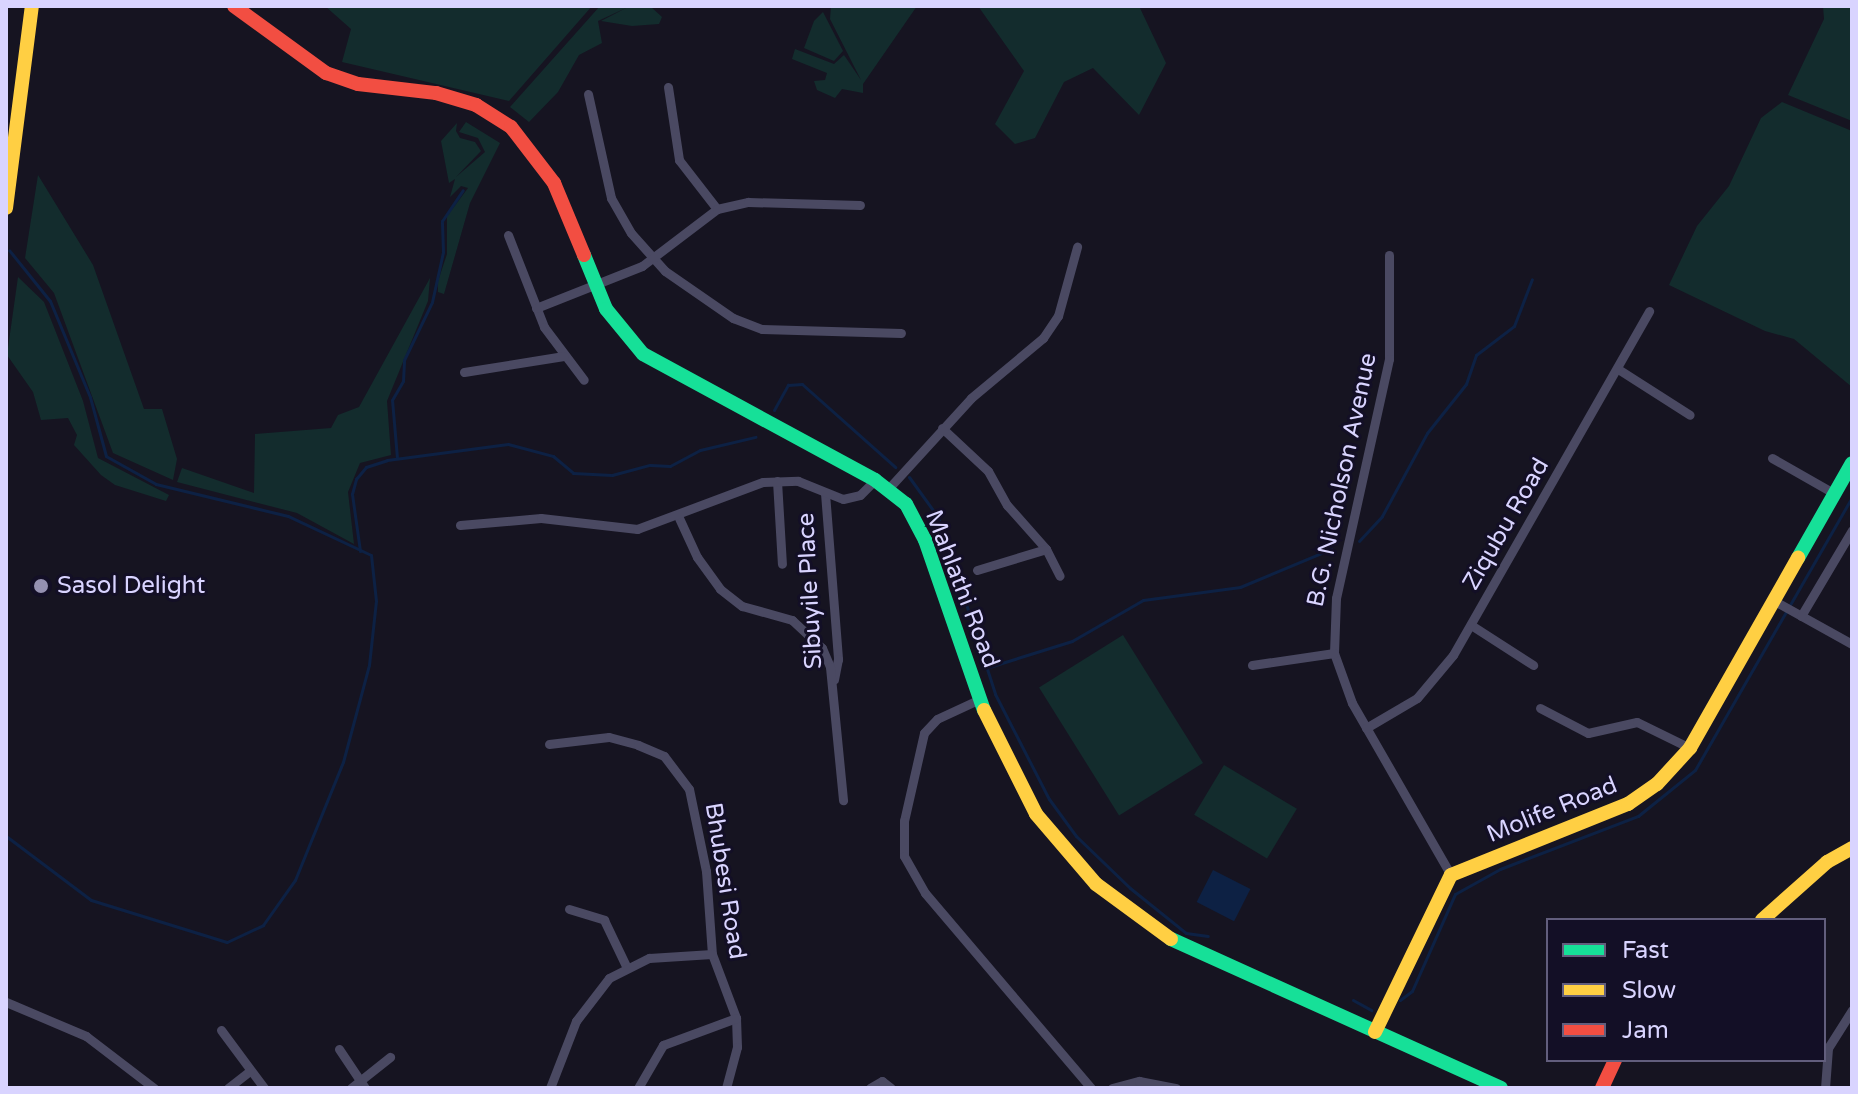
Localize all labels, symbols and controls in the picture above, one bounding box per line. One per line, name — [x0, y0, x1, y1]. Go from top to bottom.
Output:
street label: B.G. Nicholson Avenue — [1301, 351, 1383, 609]
street label: Ziqubu Road — [1457, 453, 1555, 595]
street label: Mahlathi Road — [919, 506, 1005, 672]
street label: Sibuyile Place — [792, 512, 828, 670]
place label: Sasol Delight — [57, 572, 205, 600]
marker: Sasol Delight — [32, 577, 50, 595]
street label: Molife Road — [1483, 771, 1621, 849]
street label: Bhubesi Road — [698, 801, 752, 961]
legend — [1546, 918, 1826, 1062]
text: Fast — [1622, 936, 1669, 965]
text: Slow — [1622, 976, 1676, 1005]
text: Jam — [1622, 1016, 1669, 1045]

